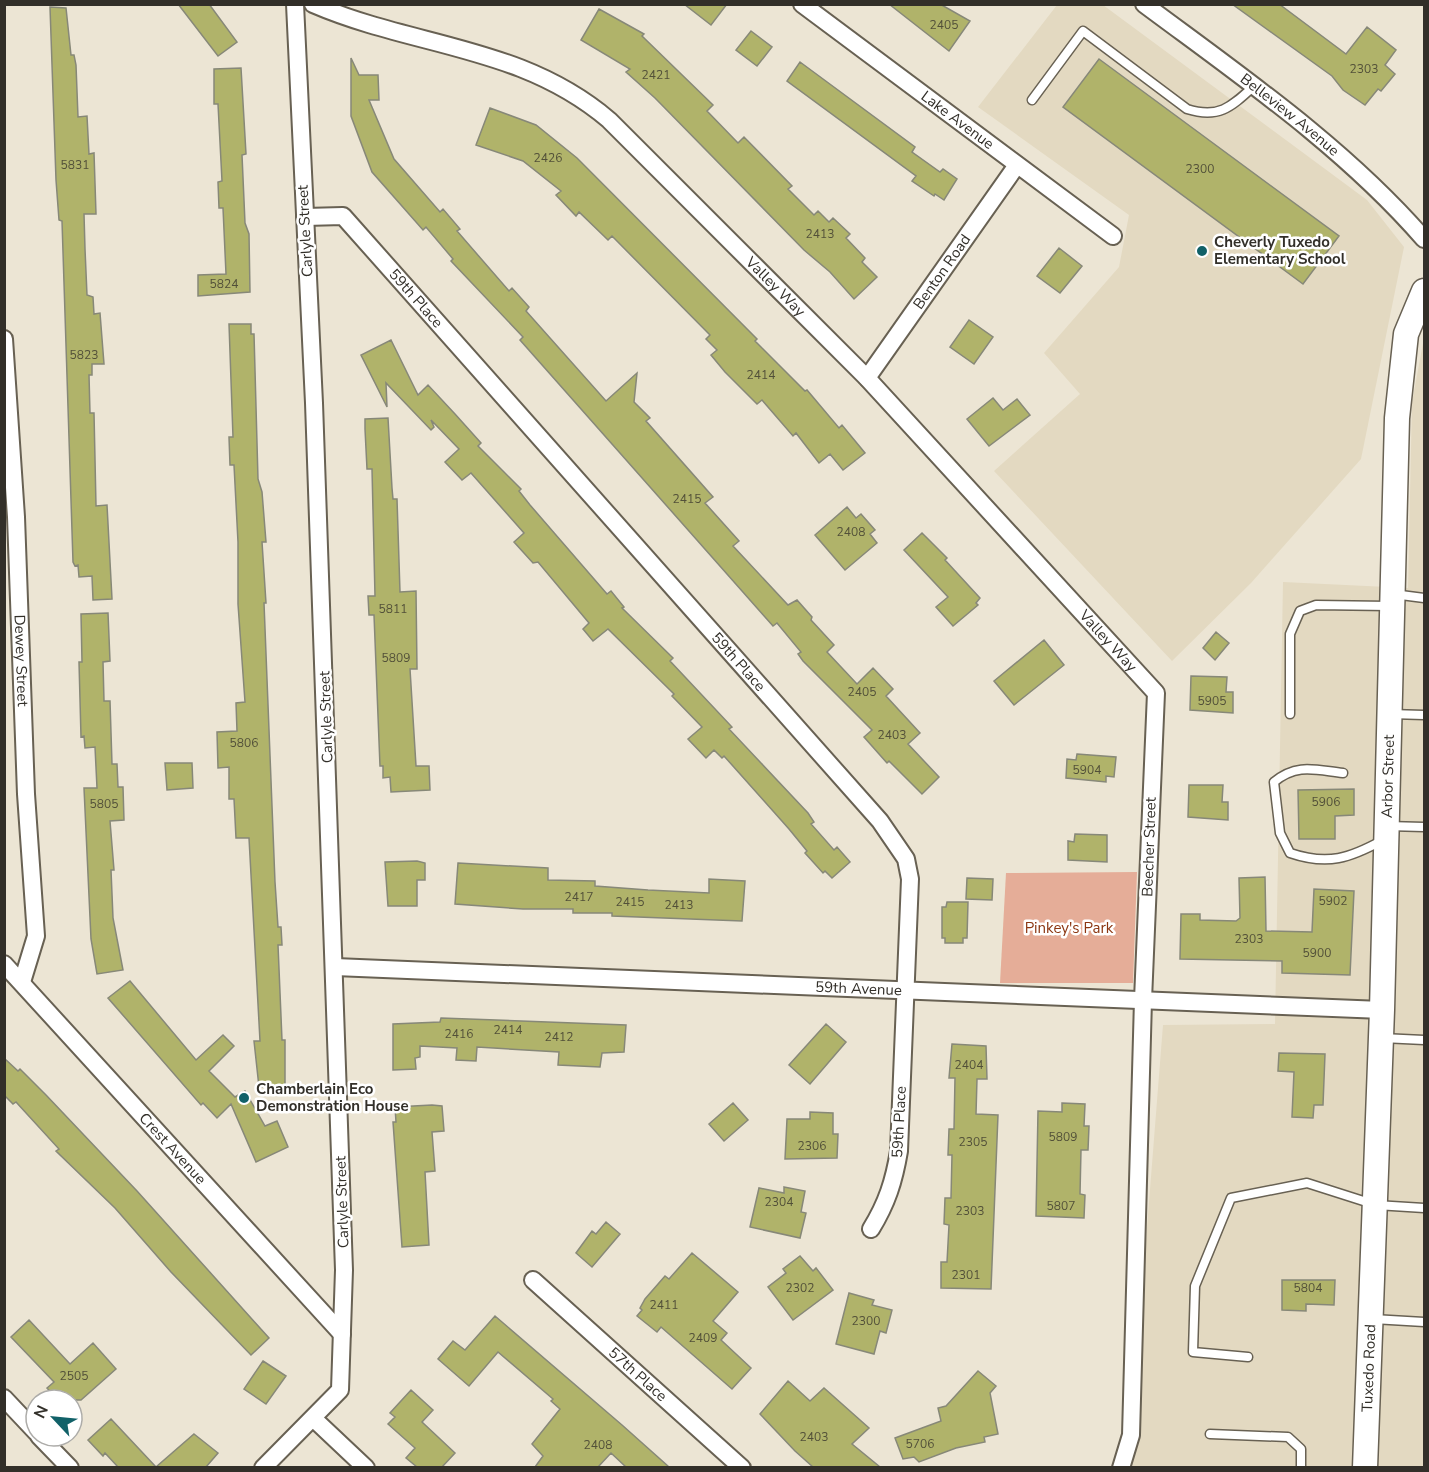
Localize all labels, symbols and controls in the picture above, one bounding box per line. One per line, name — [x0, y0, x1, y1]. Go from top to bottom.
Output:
house number: 2405 — [930, 17, 958, 33]
house number: 2303 — [1350, 61, 1378, 77]
house number: 2421 — [642, 67, 670, 83]
street label: Belleview Avenue — [1236, 69, 1344, 160]
street label: Lake Avenue — [917, 86, 998, 154]
house number: 2426 — [534, 150, 562, 166]
house number: 5831 — [61, 157, 89, 173]
house number: 2300 — [1186, 161, 1214, 177]
street label: Carlyle Street — [293, 184, 317, 278]
house number: 2413 — [806, 226, 834, 242]
street label: Benton Road — [908, 230, 975, 313]
place label: Cheverly Tuxedo Elementary School — [1214, 232, 1346, 269]
marker: Cheverly Tuxedo Elementary School — [1195, 244, 1209, 258]
street label: Valley Way — [741, 252, 810, 321]
street label: 59th Place — [385, 265, 448, 332]
house number: 5824 — [210, 276, 238, 292]
house number: 5823 — [70, 347, 98, 363]
house number: 2414 — [747, 367, 775, 383]
house number: 2415 — [673, 491, 701, 507]
house number: 2408 — [837, 524, 865, 540]
house number: 5811 — [379, 601, 407, 617]
street label: Valley Way — [1074, 605, 1142, 676]
street label: Dewey Street — [10, 614, 33, 708]
street label: 59th Place — [707, 628, 770, 695]
house number: 5809 — [382, 650, 410, 666]
street label: Carlyle Street — [314, 670, 338, 763]
house number: 2405 — [848, 684, 876, 700]
house number: 5905 — [1198, 693, 1226, 709]
house number: 2403 — [878, 727, 906, 743]
street label: Arbor Street — [1377, 734, 1399, 818]
house number: 5806 — [230, 735, 258, 751]
house number: 5904 — [1073, 762, 1101, 778]
house number: 5906 — [1312, 794, 1340, 810]
house number: 5805 — [90, 796, 118, 812]
street label: Beecher Street — [1137, 796, 1161, 897]
house number: 2417 — [565, 889, 593, 905]
house number: 5902 — [1319, 893, 1347, 909]
house number: 2415 — [616, 894, 644, 910]
house number: 2413 — [665, 897, 693, 913]
park label: Pinkey's Park — [1025, 918, 1114, 938]
house number: 2303 — [1235, 931, 1263, 947]
house number: 5900 — [1303, 945, 1331, 961]
street label: 59th Avenue — [815, 977, 902, 1000]
house number: 2414 — [494, 1022, 522, 1038]
house number: 2416 — [445, 1026, 473, 1042]
house number: 2412 — [545, 1029, 573, 1045]
house number: 2404 — [955, 1057, 983, 1073]
place label: Chamberlain Eco Demonstration House — [256, 1079, 409, 1116]
street label: 59th Place — [887, 1085, 911, 1159]
marker: Chamberlain Eco Demonstration House — [237, 1091, 251, 1105]
street label: Crest Avenue — [135, 1108, 211, 1189]
house number: 5809 — [1049, 1129, 1077, 1145]
house number: 2305 — [959, 1134, 987, 1150]
house number: 2306 — [798, 1138, 826, 1154]
street label: Carlyle Street — [330, 1155, 354, 1248]
house number: 2304 — [765, 1194, 793, 1210]
house number: 5807 — [1047, 1198, 1075, 1214]
house number: 2303 — [956, 1203, 984, 1219]
house number: 2301 — [952, 1267, 980, 1283]
house number: 2302 — [786, 1280, 814, 1296]
house number: 5804 — [1294, 1280, 1322, 1296]
house number: 2411 — [650, 1297, 678, 1313]
house number: 2300 — [852, 1313, 880, 1329]
street label: Tuxedo Road — [1357, 1324, 1380, 1412]
house number: 2409 — [689, 1330, 717, 1346]
street label: 57th Place — [604, 1343, 671, 1406]
house number: 2505 — [60, 1368, 88, 1384]
north arrow — [24, 1388, 84, 1448]
text: N — [29, 1402, 54, 1422]
house number: 2403 — [800, 1429, 828, 1445]
house number: 5706 — [906, 1436, 934, 1452]
house number: 2408 — [584, 1437, 612, 1453]

